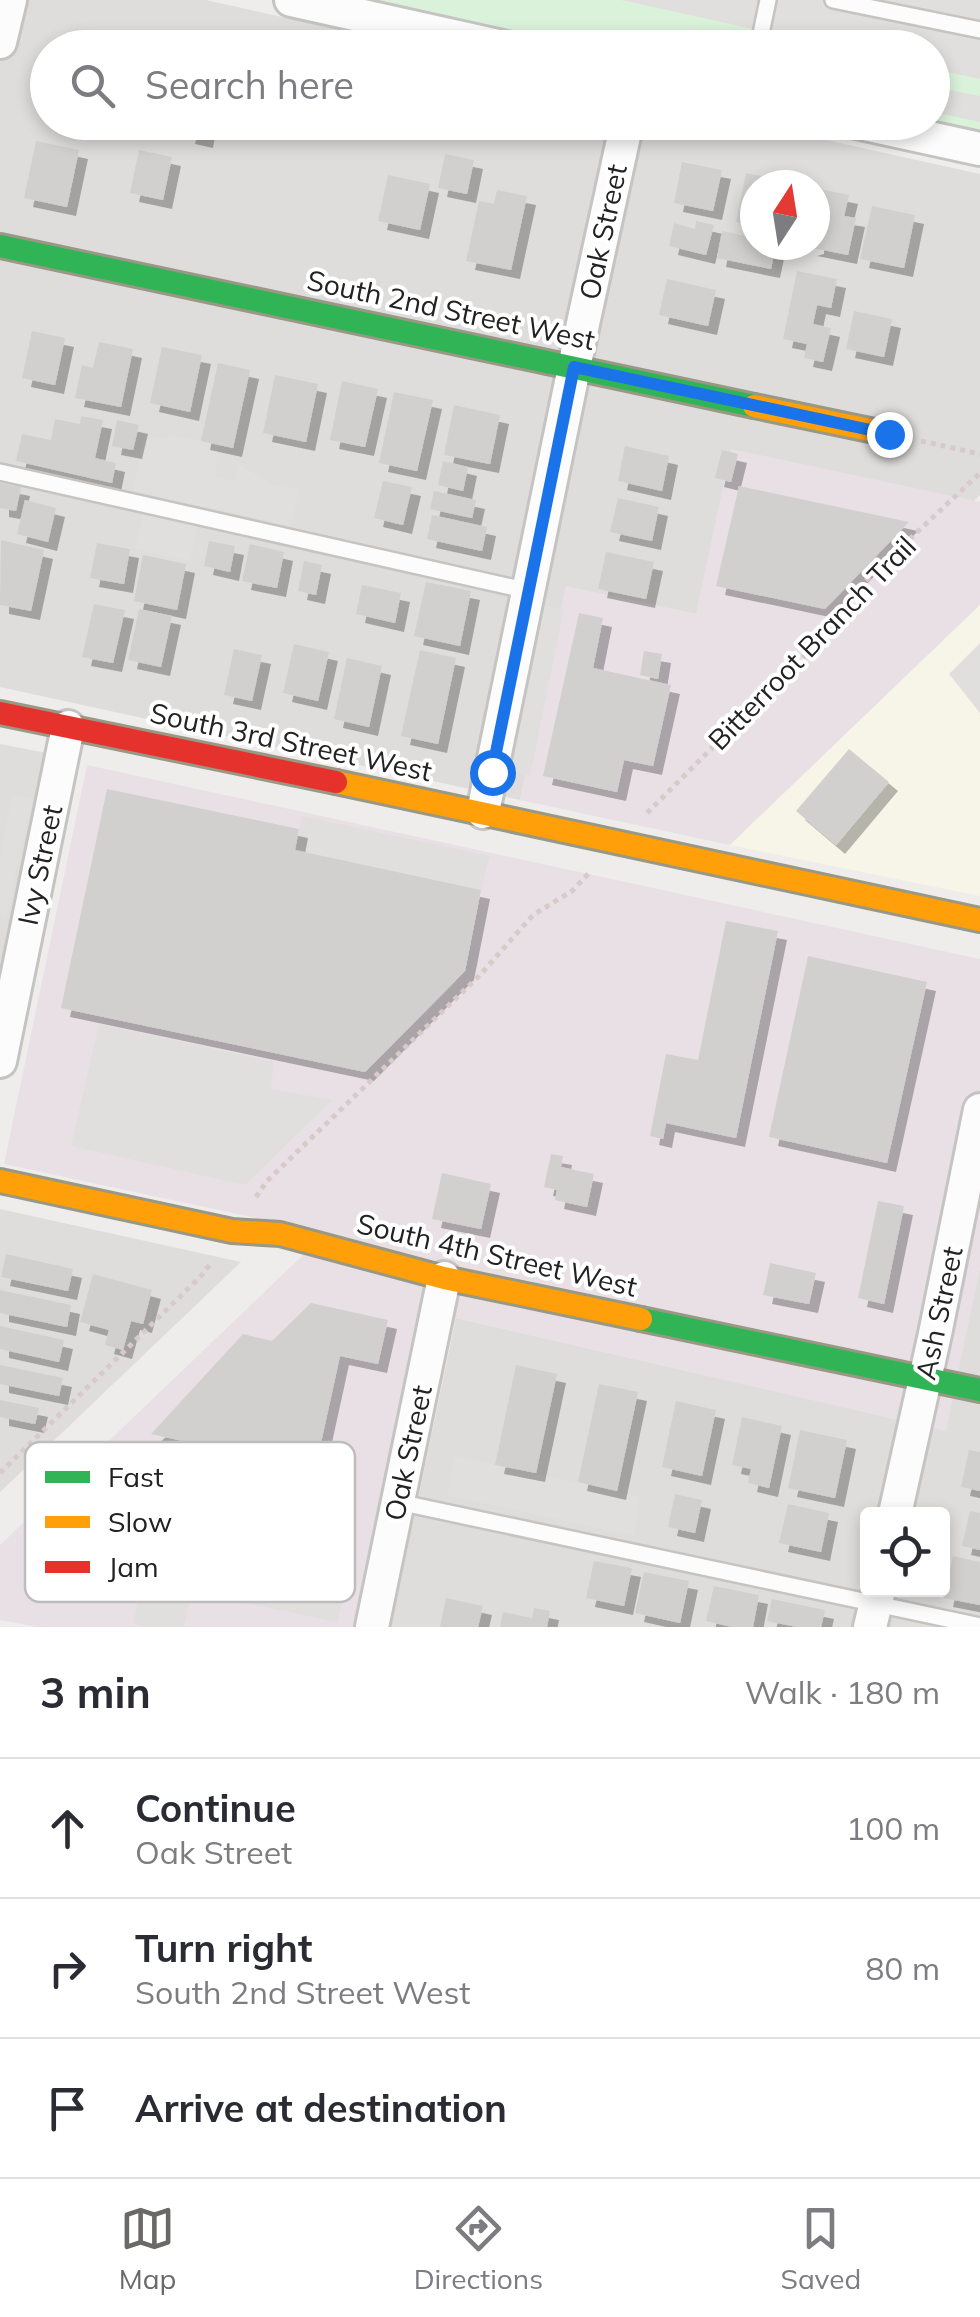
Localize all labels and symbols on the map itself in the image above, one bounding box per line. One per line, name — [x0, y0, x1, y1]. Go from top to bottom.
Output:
street label: Oak Street — [571, 161, 634, 303]
north arrow — [740, 170, 830, 260]
street label: South 2nd Street West — [304, 262, 598, 357]
route end — [867, 412, 913, 458]
street label: Bitterroot Branch Trail — [700, 528, 923, 757]
street label: South 3rd Street West — [147, 695, 435, 789]
route start — [470, 750, 516, 796]
street label: Ivy Street — [10, 801, 69, 928]
street label: South 4th Street West — [354, 1205, 641, 1304]
street label: Ash Street — [907, 1243, 970, 1383]
street label: Oak Street — [376, 1382, 439, 1524]
legend — [25, 1442, 355, 1602]
text: Fast — [108, 1459, 164, 1494]
text: Slow — [108, 1504, 172, 1539]
text: Jam — [108, 1549, 159, 1584]

